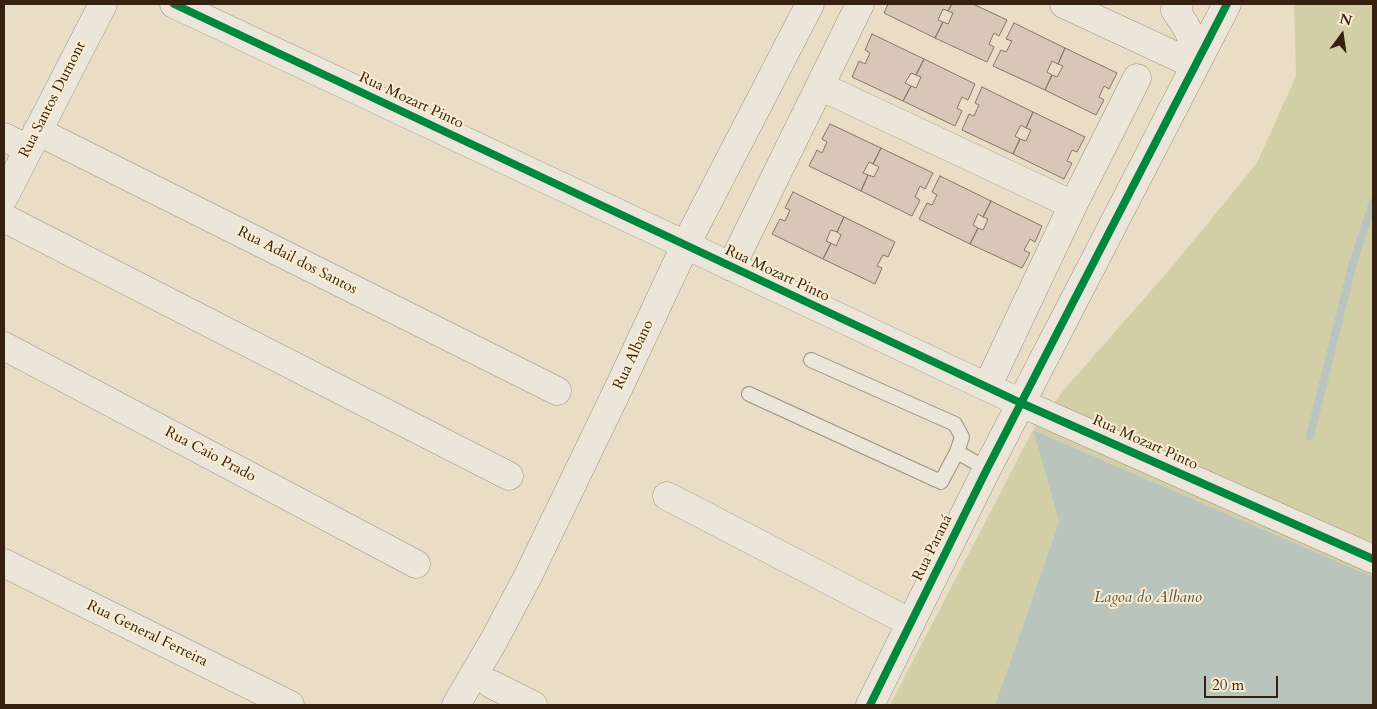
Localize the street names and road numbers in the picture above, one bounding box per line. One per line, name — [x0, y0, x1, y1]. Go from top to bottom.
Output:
street label: Rua Santos Dumont — [16, 39, 90, 161]
street label: Rua Mozart Pinto — [356, 69, 466, 133]
street label: Rua Adail dos Santos — [234, 223, 360, 299]
street label: Rua Mozart Pinto — [722, 242, 832, 306]
street label: Rua Albano — [610, 317, 658, 393]
street label: Rua Mozart Pinto — [1090, 412, 1200, 474]
street label: Rua Caio Prado — [161, 423, 259, 487]
street label: Rua Paraná — [909, 512, 957, 584]
street label: Rua General Ferreira — [84, 597, 210, 671]

